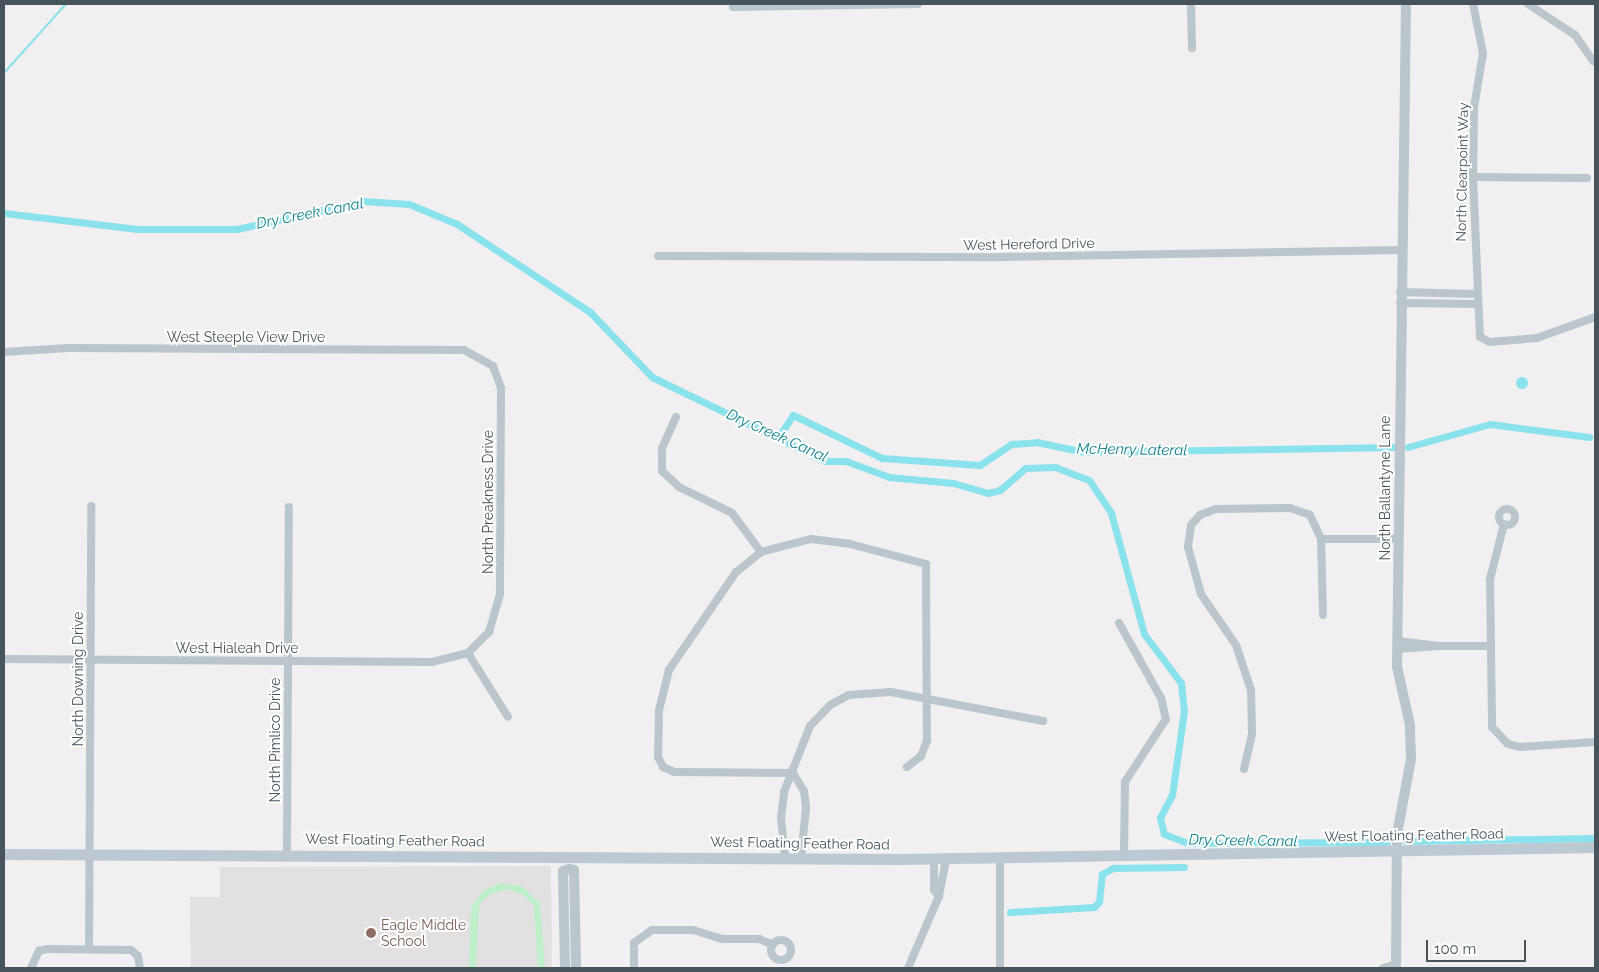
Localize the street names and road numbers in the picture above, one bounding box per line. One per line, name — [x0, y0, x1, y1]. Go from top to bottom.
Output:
street label: North Clearpoint Way — [1452, 102, 1472, 242]
street label: West Hereford Drive — [963, 234, 1095, 254]
street label: West Steeple View Drive — [166, 329, 326, 345]
street label: North Ballantyne Lane — [1377, 415, 1393, 561]
street label: North Preakness Drive — [480, 430, 496, 574]
street label: North Downing Drive — [70, 612, 86, 746]
street label: West Hialeah Drive — [176, 640, 298, 656]
street label: North Pimlico Drive — [267, 678, 283, 802]
street label: West Floating Feather Road — [1324, 825, 1504, 845]
street label: West Floating Feather Road — [305, 830, 485, 850]
street label: West Floating Feather Road — [710, 833, 890, 853]

